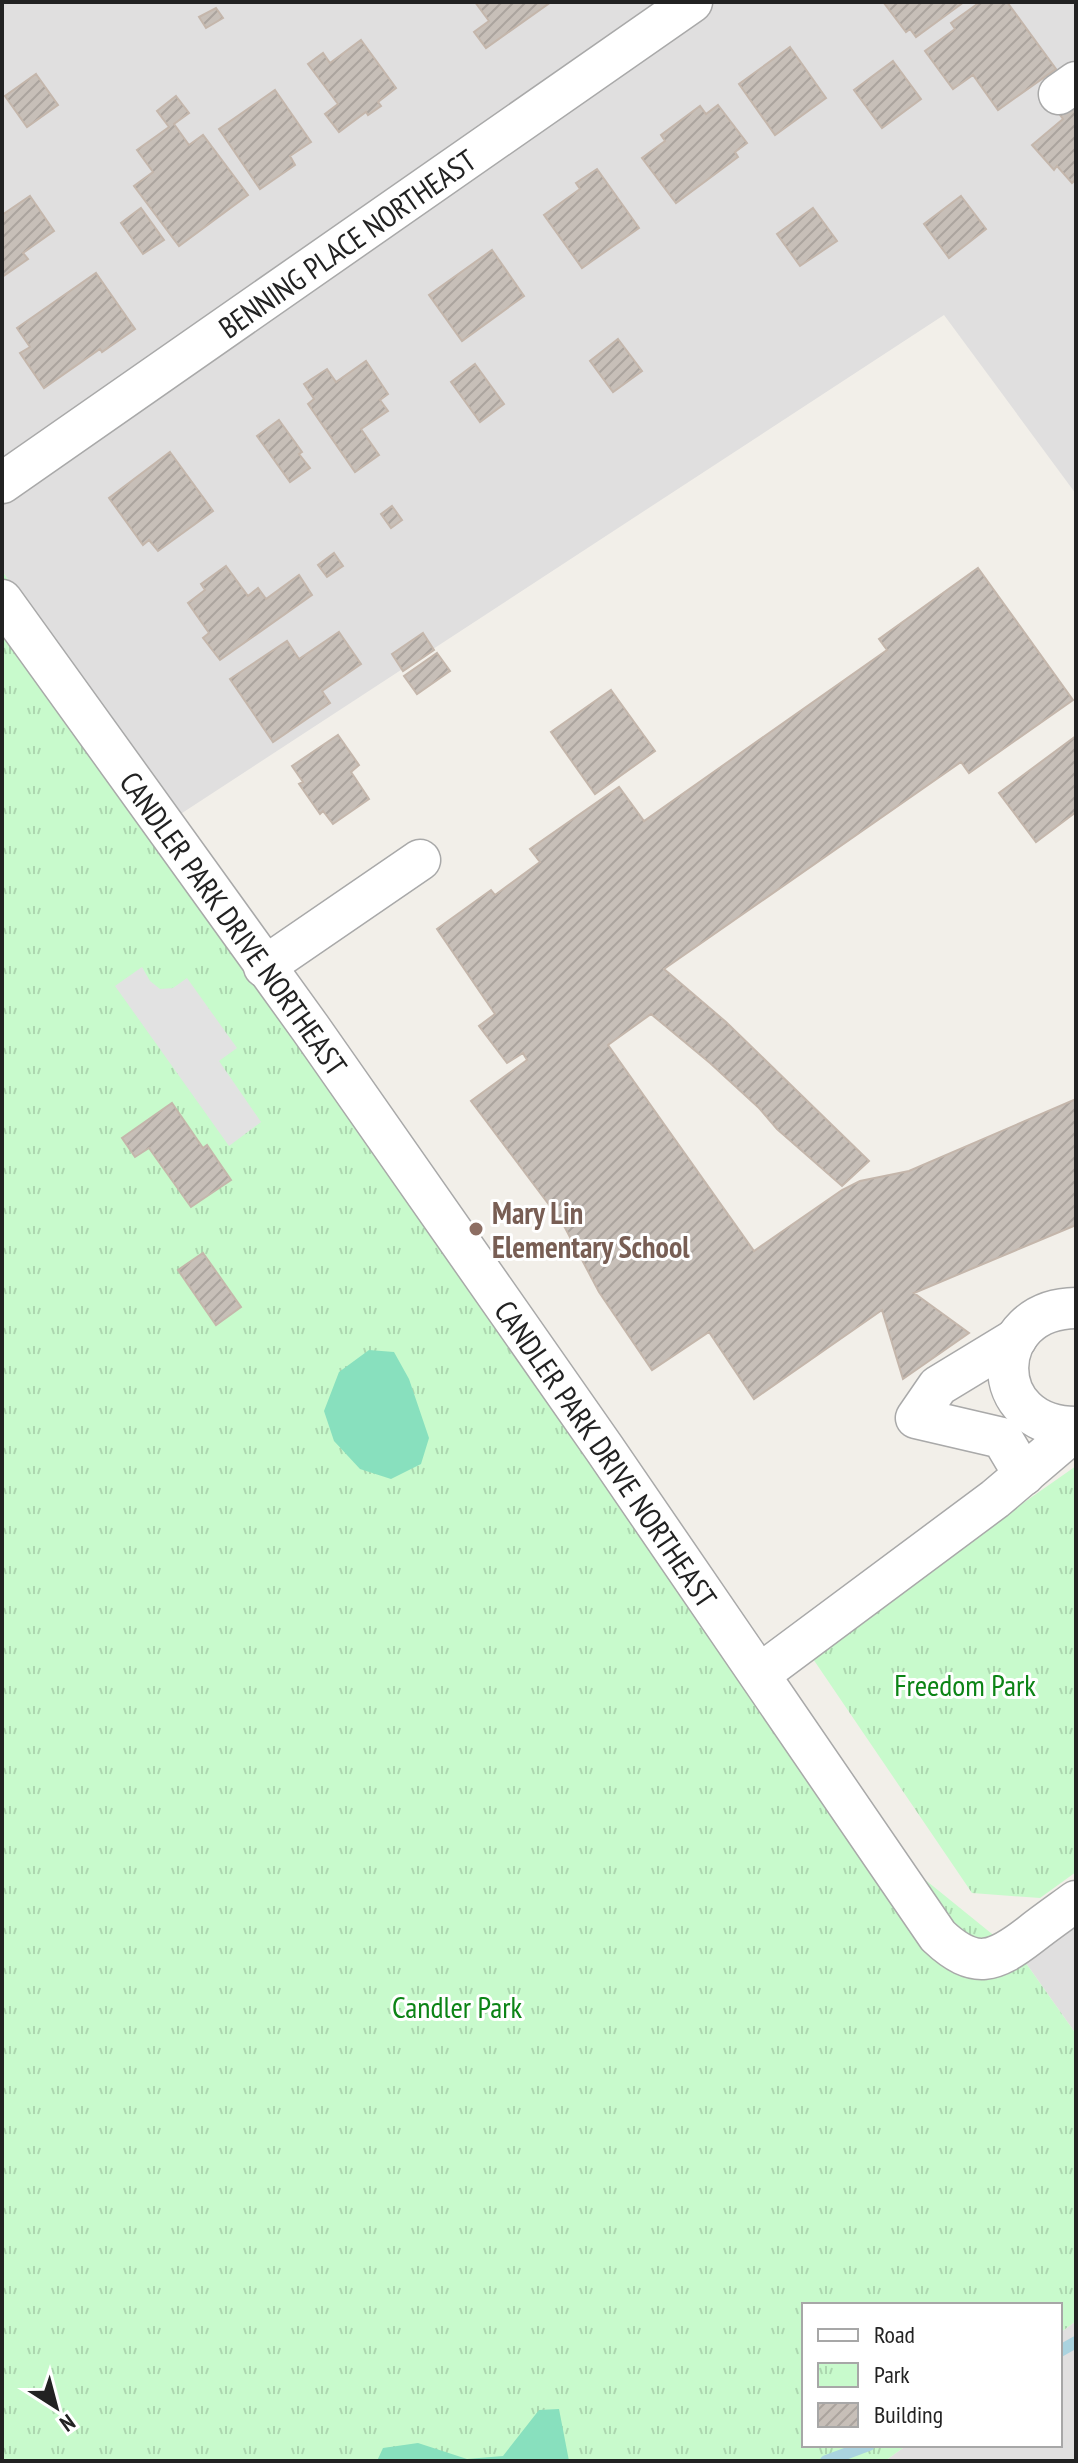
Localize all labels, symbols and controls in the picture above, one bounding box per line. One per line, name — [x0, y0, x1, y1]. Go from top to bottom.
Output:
street label: BENNING PLACE NORTHEAST — [210, 140, 483, 346]
street label: CANDLER PARK DRIVE NORTHEAST — [112, 763, 357, 1083]
place label: Mary Lin Elementary School — [492, 1193, 690, 1266]
marker: Mary Lin Elementary School — [467, 1220, 485, 1238]
street label: CANDLER PARK DRIVE NORTHEAST — [487, 1292, 727, 1615]
park label: Freedom Park — [894, 1665, 1036, 1704]
park label: Candler Park — [392, 1987, 522, 2026]
legend — [802, 2303, 1062, 2447]
text: Road — [874, 2319, 915, 2350]
text: Park — [874, 2359, 910, 2390]
north arrow — [16, 2367, 96, 2447]
text: Building — [874, 2399, 943, 2430]
text: N — [55, 2408, 81, 2438]

